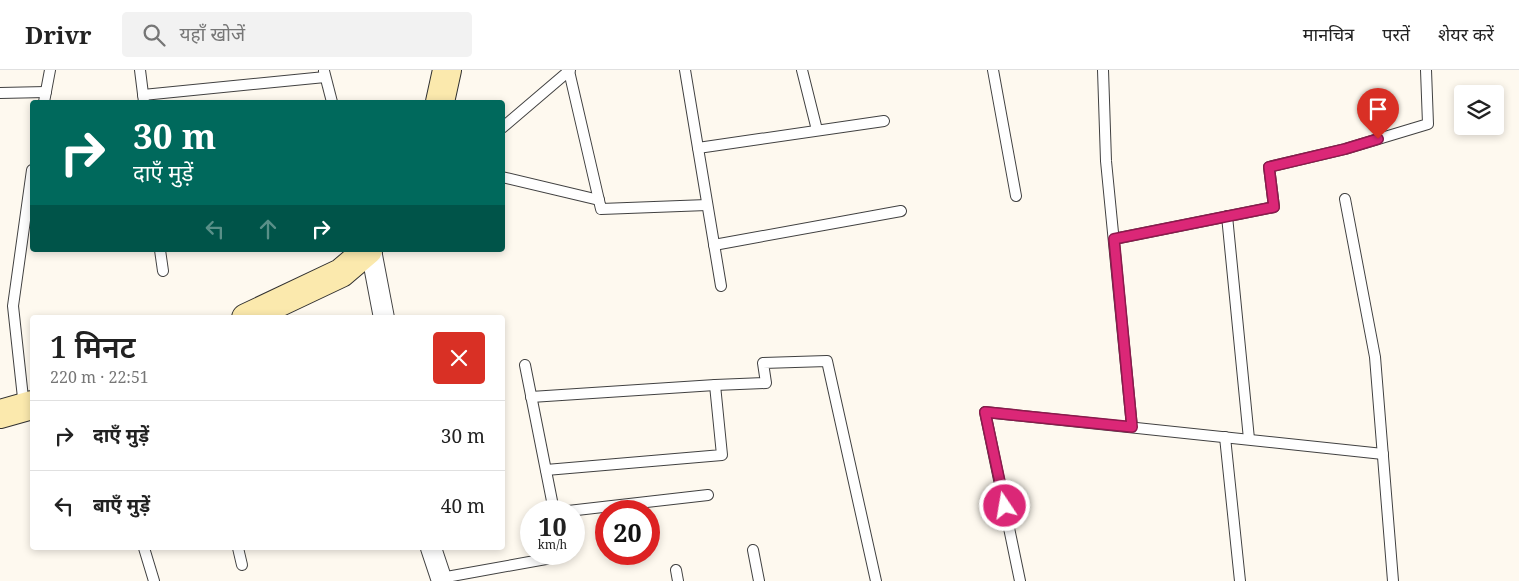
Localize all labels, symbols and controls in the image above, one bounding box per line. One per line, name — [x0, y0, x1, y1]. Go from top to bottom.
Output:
search box — [122, 12, 472, 57]
text: Drivr — [25, 18, 92, 51]
icon: search — [140, 21, 168, 49]
text: यहाँ खोजें — [180, 21, 245, 47]
text: मानचित्र — [1303, 22, 1354, 46]
text: परतें — [1382, 22, 1410, 46]
text: शेयर करें — [1438, 22, 1494, 46]
map controls — [1454, 85, 1504, 135]
button: layers — [1454, 85, 1504, 135]
pin — [1357, 88, 1399, 139]
icon: arrive — [1364, 95, 1392, 123]
text: 30 m — [133, 112, 216, 159]
icon: right — [50, 120, 115, 185]
text: दाएँ मुड़ें — [133, 157, 193, 187]
icon: left — [201, 215, 229, 243]
icon: ahead — [254, 215, 282, 243]
icon: right — [307, 215, 335, 243]
text: 1 मिनट — [50, 326, 136, 367]
button: close — [433, 332, 485, 384]
text: 220 m · 22:51 — [50, 366, 149, 388]
icon: right — [50, 422, 78, 450]
text: दाएँ मुड़ें — [93, 422, 149, 448]
text: 30 m — [441, 423, 485, 449]
position arrow — [978, 479, 1030, 531]
icon: left — [50, 492, 78, 520]
text: बाएँ मुड़ें — [93, 492, 150, 518]
text: 40 m — [441, 493, 485, 519]
speed limit sign: 20 — [595, 500, 660, 565]
text: 10 — [538, 509, 567, 543]
text: km/h — [538, 536, 567, 553]

